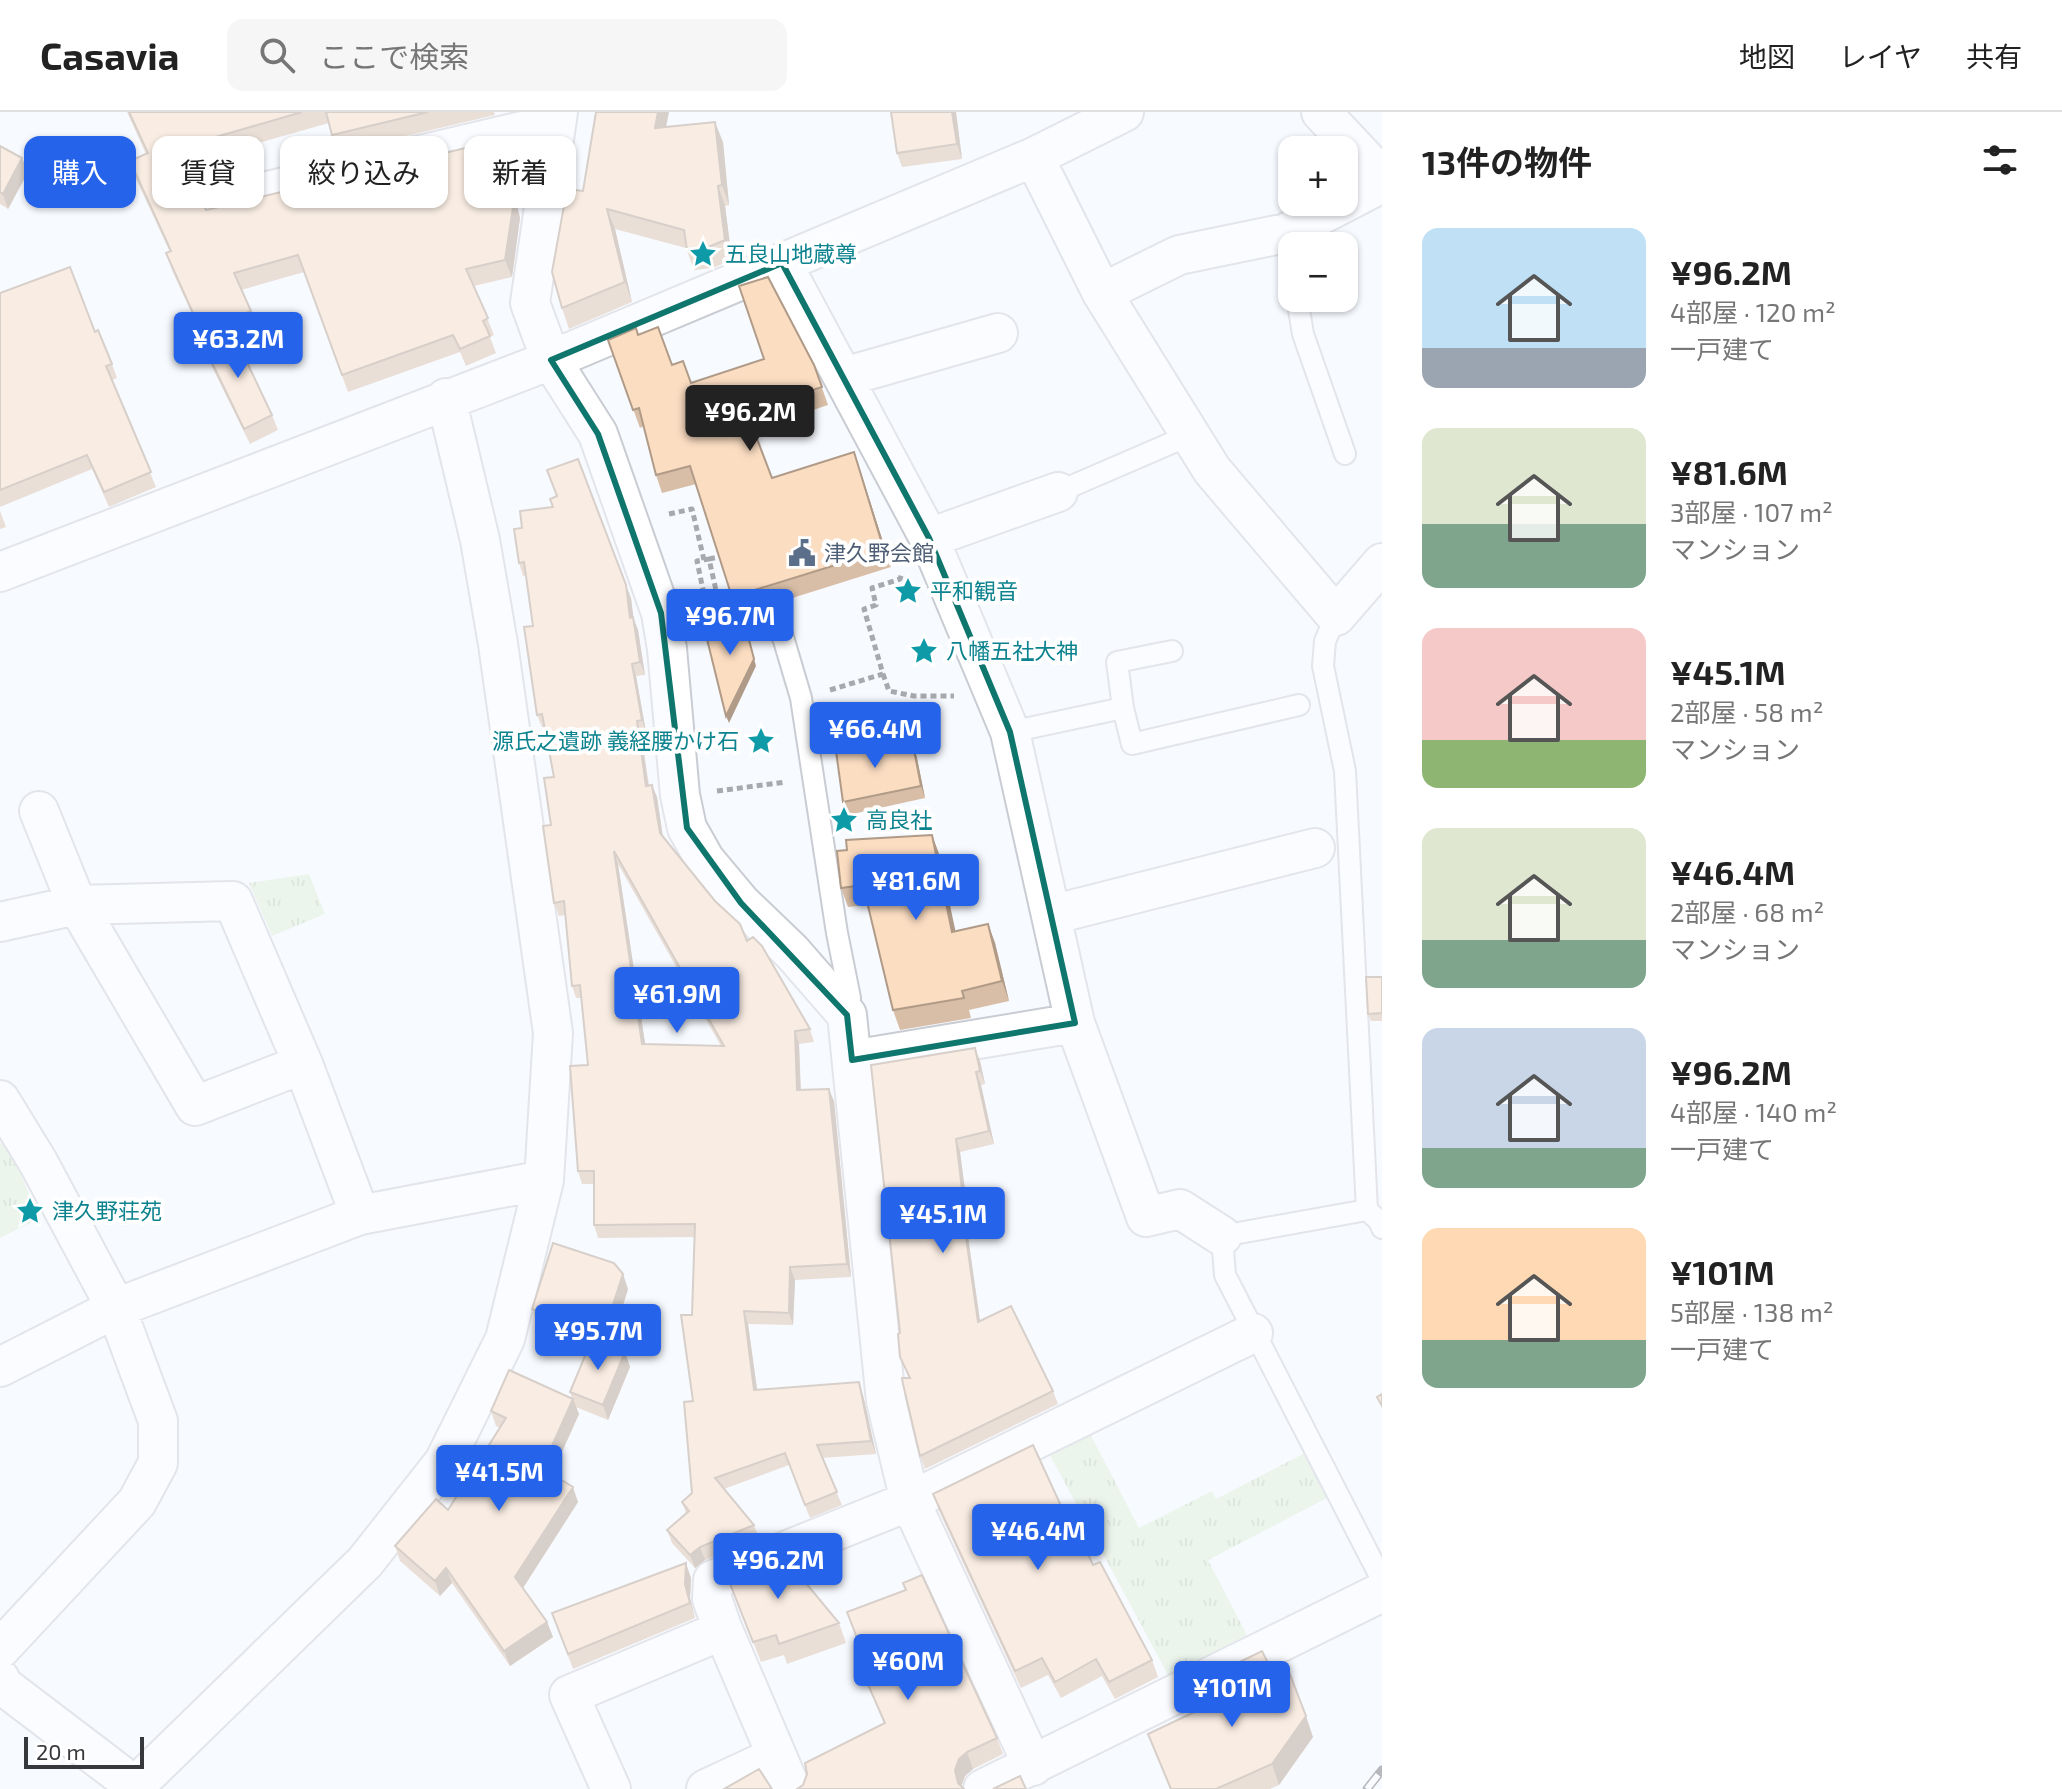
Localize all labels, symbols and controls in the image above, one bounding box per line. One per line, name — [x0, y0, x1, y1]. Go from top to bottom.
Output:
search box — [227, 19, 787, 91]
text: Casavia — [40, 32, 179, 78]
icon: search — [255, 33, 299, 77]
text: ここで検索 — [319, 38, 469, 74]
text: 地図 — [1739, 39, 1795, 73]
text: レイヤ — [1839, 39, 1922, 73]
text: 共有 — [1966, 39, 2022, 73]
chip: 購入 — [24, 136, 136, 208]
chip: 賃貸 — [152, 136, 264, 208]
chip: 絞り込み — [280, 136, 448, 208]
chip: 新着 — [464, 136, 576, 208]
map controls — [1278, 136, 1358, 312]
button: + — [1278, 136, 1358, 216]
icon: filters — [1978, 138, 2022, 182]
text: 13件の物件 — [1422, 141, 1592, 182]
button: − — [1278, 232, 1358, 312]
place icon: 五良山地蔵尊 — [688, 239, 718, 269]
place label: 五良山地蔵尊 — [725, 240, 857, 266]
text: ¥96.2M — [1670, 251, 1792, 292]
icon: home — [1486, 260, 1582, 356]
text: 4部屋 · 120 m² — [1670, 296, 1836, 327]
pin: ¥63.2M — [173, 312, 303, 380]
text: ¥63.2M — [192, 322, 284, 353]
text: 一戸建て — [1670, 333, 1774, 364]
pin: ¥96.2M — [685, 385, 815, 453]
text: ¥96.2M — [703, 395, 797, 426]
text: ¥81.6M — [1670, 451, 1788, 492]
icon: home — [1486, 460, 1582, 556]
text: 3部屋 · 107 m² — [1670, 496, 1833, 527]
text: マンション — [1670, 533, 1800, 564]
public building icon: 津久野会館 — [787, 538, 817, 568]
place label: 津久野会館 — [824, 539, 934, 565]
place icon: 平和観音 — [893, 576, 923, 606]
place label: 平和観音 — [930, 577, 1018, 603]
pin: ¥96.7M — [665, 589, 795, 657]
text: ¥96.7M — [685, 599, 775, 630]
place icon: 八幡五社大神 — [909, 636, 939, 666]
place label: 八幡五社大神 — [946, 637, 1078, 663]
text: ¥45.1M — [1670, 651, 1786, 692]
icon: home — [1486, 660, 1582, 756]
text: 2部屋 · 58 m² — [1670, 696, 1823, 727]
pin: ¥66.4M — [810, 702, 940, 770]
text: ¥66.4M — [828, 712, 922, 743]
place icon: 源氏之遺跡 義経腰かけ石 — [746, 726, 776, 756]
place label: 源氏之遺跡 義経腰かけ石 — [492, 727, 739, 753]
text: マンション — [1670, 733, 1800, 764]
place icon: 高良社 — [829, 805, 859, 835]
place label: 高良社 — [866, 806, 932, 832]
text: ¥46.4M — [1670, 851, 1795, 892]
pin: ¥81.6M — [851, 854, 981, 922]
icon: home — [1486, 860, 1582, 956]
text: ¥81.6M — [871, 864, 961, 895]
text: 2部屋 · 68 m² — [1670, 896, 1824, 927]
text: マンション — [1670, 933, 1800, 964]
pin: ¥61.9M — [612, 967, 742, 1035]
text: ¥61.9M — [632, 977, 722, 1008]
text: ¥96.2M — [1670, 1051, 1792, 1092]
icon: home — [1486, 1060, 1582, 1156]
text: 4部屋 · 140 m² — [1670, 1096, 1837, 1127]
text: 一戸建て — [1670, 1133, 1774, 1164]
pin: ¥45.1M — [878, 1187, 1008, 1255]
place icon: 津久野荘苑 — [15, 1196, 45, 1226]
place label: 津久野荘苑 — [52, 1197, 162, 1223]
text: ¥45.1M — [899, 1197, 987, 1228]
text: ¥101M — [1670, 1251, 1775, 1292]
icon: home — [1486, 1260, 1582, 1356]
text: 5部屋 · 138 m² — [1670, 1296, 1834, 1327]
pin: ¥95.7M — [533, 1304, 663, 1372]
text: ¥95.7M — [553, 1314, 643, 1345]
text: 一戸建て — [1670, 1333, 1774, 1364]
pin: ¥41.5M — [434, 1445, 564, 1513]
text: ¥41.5M — [454, 1455, 544, 1486]
pin: ¥46.4M — [973, 1504, 1103, 1572]
text: ¥46.4M — [990, 1514, 1086, 1545]
pin: ¥96.2M — [713, 1533, 843, 1601]
text: ¥96.2M — [731, 1543, 825, 1574]
pin: ¥60M — [861, 1634, 955, 1702]
text: ¥60M — [872, 1644, 944, 1675]
pin: ¥101M — [1176, 1661, 1288, 1729]
text: ¥101M — [1192, 1671, 1272, 1702]
scale bar — [24, 1733, 144, 1769]
text: 20 m — [36, 1738, 86, 1764]

